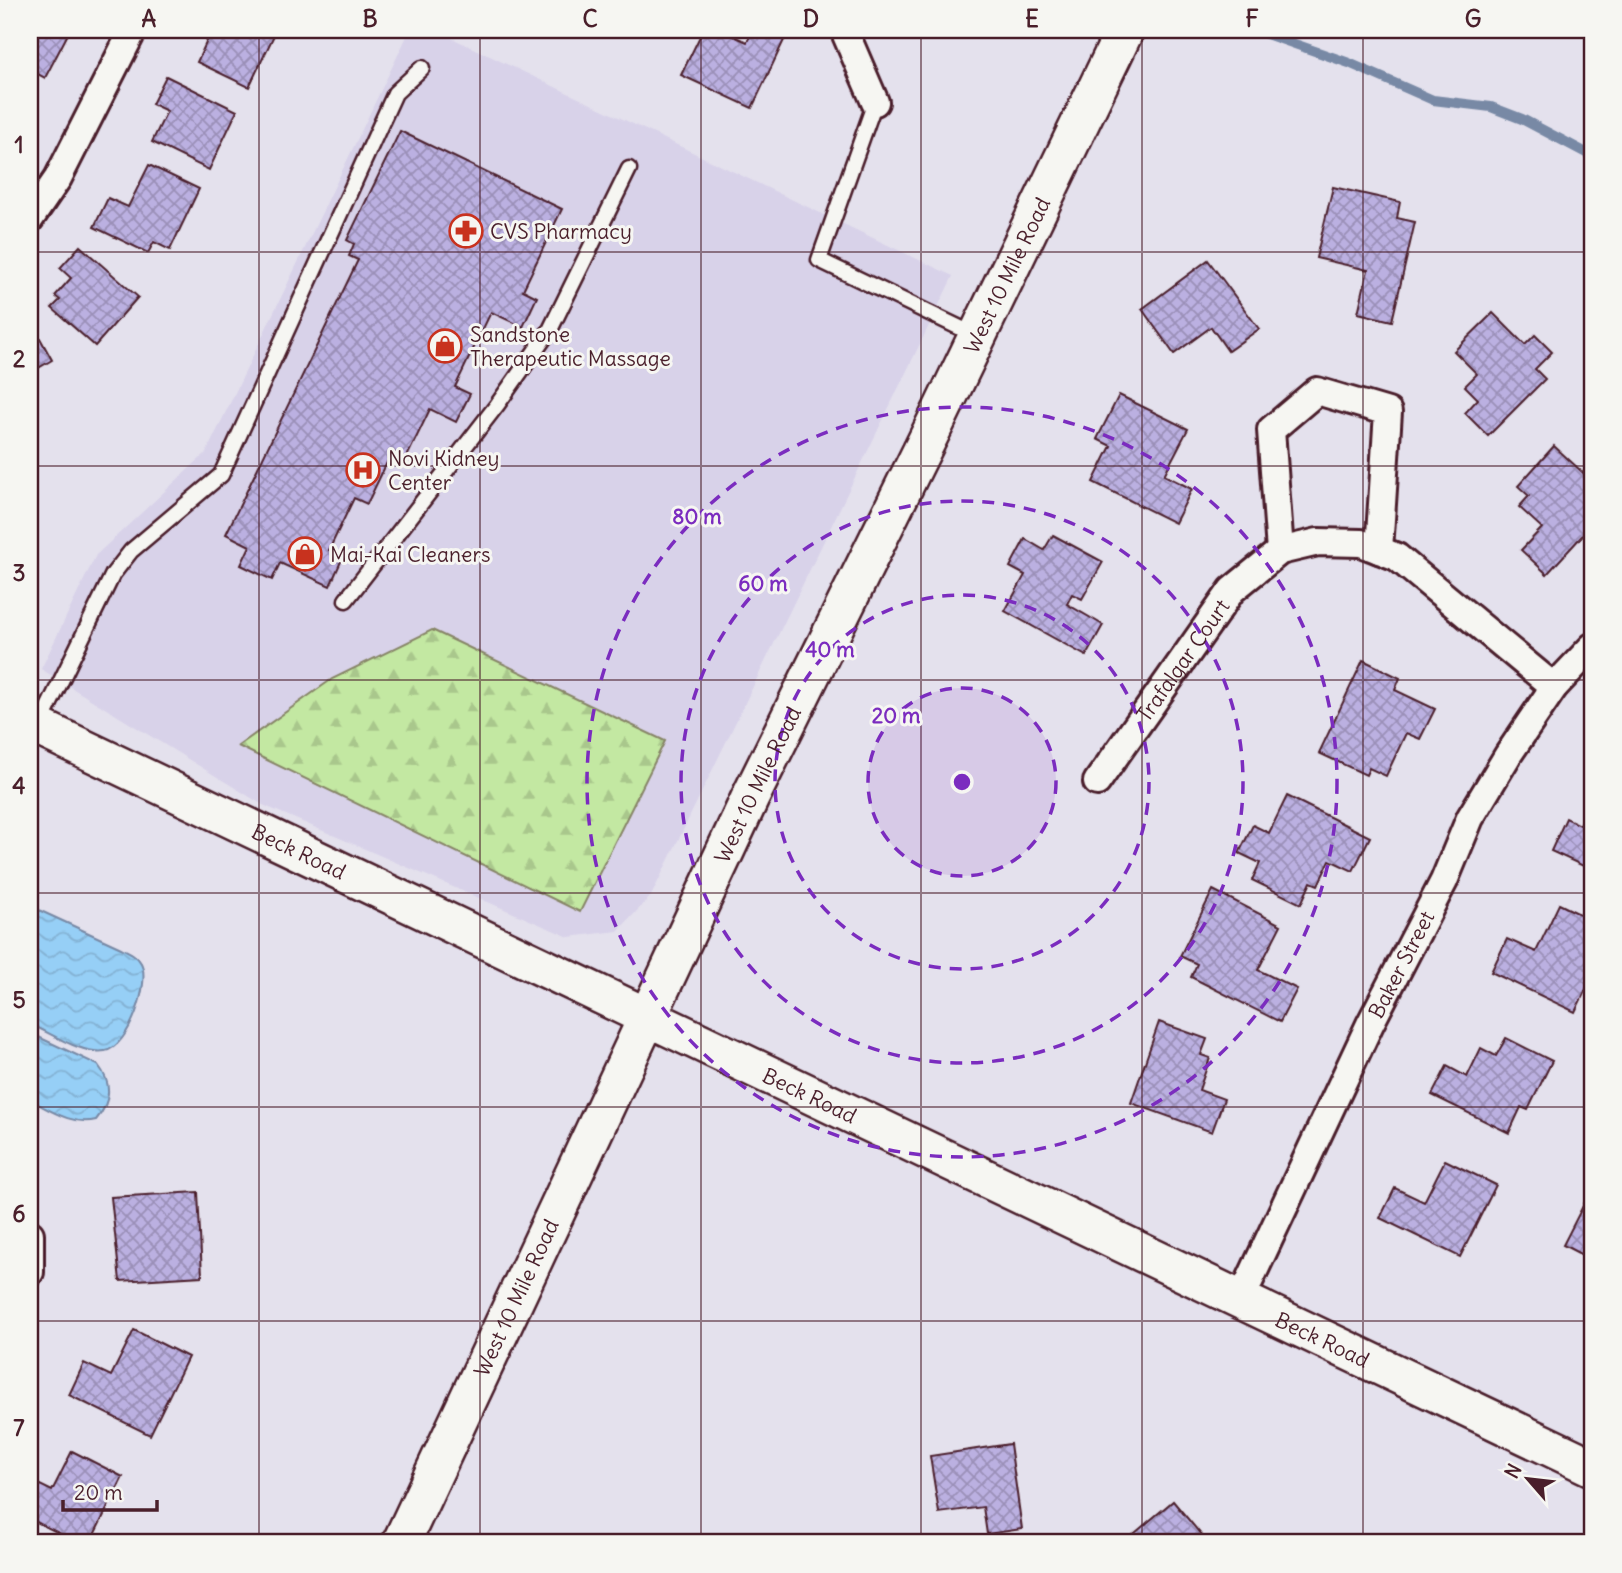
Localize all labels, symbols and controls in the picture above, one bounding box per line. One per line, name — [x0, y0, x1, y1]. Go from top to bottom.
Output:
text: A — [142, 4, 157, 33]
text: B — [362, 4, 378, 33]
text: C — [582, 4, 598, 33]
text: D — [803, 4, 819, 33]
text: E — [1025, 4, 1039, 33]
text: F — [1245, 4, 1259, 33]
text: G — [1465, 4, 1481, 33]
text: 1 — [14, 130, 24, 159]
street label: West 10 Mile Road — [957, 193, 1056, 358]
pharmacy icon: CVS Pharmacy — [447, 212, 485, 250]
place label: CVS Pharmacy — [490, 218, 632, 245]
place label: Sandstone Therapeutic Massage — [470, 321, 671, 372]
shop icon: Sandstone Therapeutic Massage — [426, 327, 464, 365]
text: 2 — [13, 344, 26, 373]
place label: Novi Kidney Center — [388, 445, 499, 496]
hospital icon: Novi Kidney Center — [344, 451, 382, 489]
text: 80 m — [672, 503, 722, 530]
shop icon: Mai-Kai Cleaners — [286, 535, 324, 573]
place label: Mai-Kai Cleaners — [330, 541, 491, 568]
text: 3 — [12, 558, 26, 587]
text: 60 m — [738, 570, 788, 597]
street label: Trafalgar Court — [1130, 594, 1235, 727]
text: 40 m — [805, 636, 855, 663]
street label: West 10 Mile Road — [708, 702, 807, 867]
text: 20 m — [872, 702, 921, 729]
centre of rings — [950, 770, 974, 794]
text: 4 — [12, 771, 26, 800]
street label: Beck Road — [248, 817, 350, 885]
street label: Baker Street — [1362, 906, 1440, 1023]
text: 5 — [12, 985, 26, 1014]
street label: Beck Road — [758, 1061, 861, 1129]
text: 6 — [12, 1199, 26, 1228]
street label: West 10 Mile Road — [468, 1215, 564, 1381]
street label: Beck Road — [1271, 1306, 1374, 1373]
text: 7 — [13, 1413, 25, 1442]
north arrow — [1492, 1444, 1562, 1514]
text: N — [1499, 1460, 1527, 1482]
scale bar — [63, 1468, 158, 1512]
text: 20 m — [74, 1479, 123, 1506]

